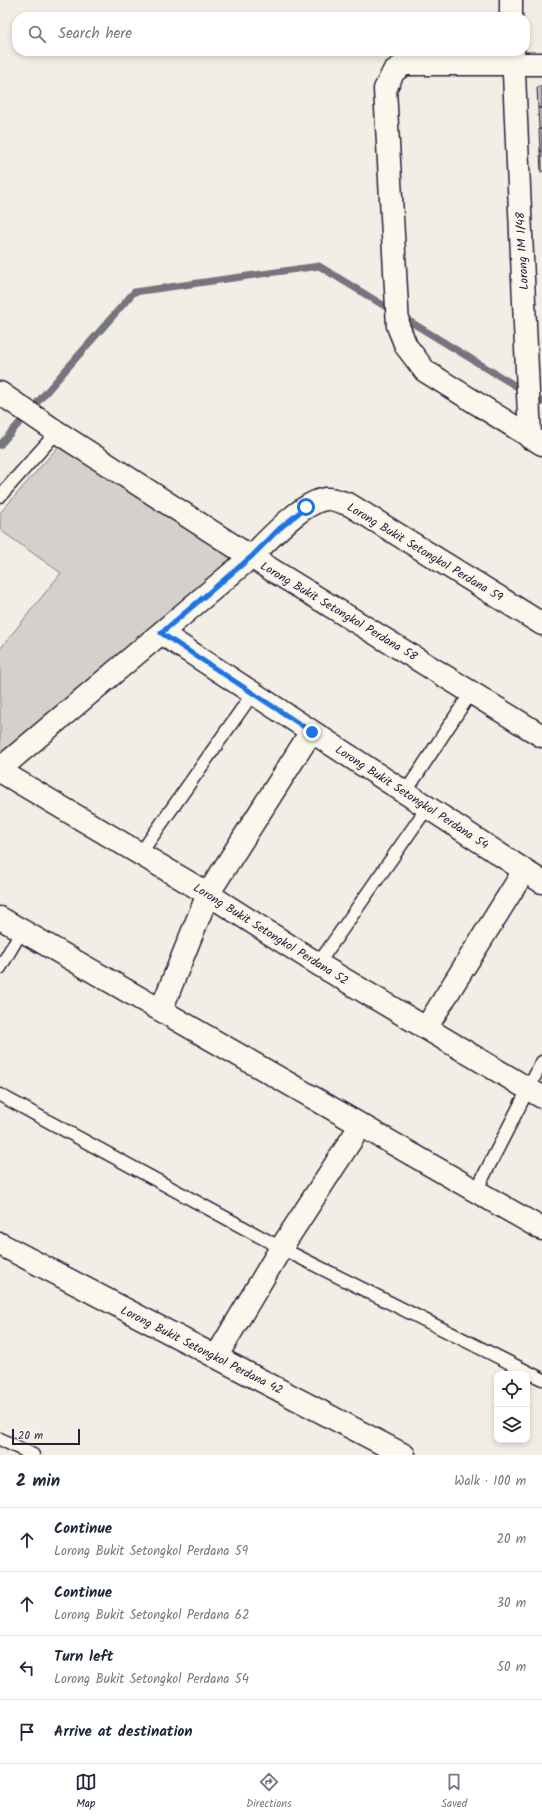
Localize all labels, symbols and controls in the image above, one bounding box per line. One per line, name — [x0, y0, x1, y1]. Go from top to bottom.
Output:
search box — [12, 12, 530, 56]
text: Search here — [58, 22, 132, 46]
icon: search — [26, 23, 48, 45]
street label: Lorong IM 1/48 — [511, 211, 534, 291]
route start — [297, 498, 315, 516]
street label: Lorong Bukit Setongkol Perdana 59 — [343, 498, 506, 607]
street label: Lorong Bukit Setongkol Perdana 58 — [257, 557, 422, 666]
route end — [303, 723, 321, 741]
street label: Lorong Bukit Setongkol Perdana 54 — [331, 740, 493, 855]
street label: Lorong Bukit Setongkol Perdana 52 — [189, 879, 352, 990]
street label: Lorong Bukit Setongkol Perdana 42 — [117, 1301, 286, 1400]
map controls — [494, 1371, 530, 1443]
button: locate — [494, 1371, 530, 1407]
button: layers — [494, 1407, 530, 1443]
scale bar — [12, 1427, 80, 1446]
text: 20 m — [18, 1427, 43, 1445]
text: 2 min — [16, 1468, 60, 1495]
text: Walk · 100 m — [454, 1471, 526, 1492]
text: Continue — [54, 1517, 112, 1541]
icon: ahead — [16, 1529, 38, 1551]
text: 20 m — [496, 1529, 526, 1550]
text: Lorong Bukit Setongkol Perdana 59 — [54, 1541, 248, 1562]
text: Continue — [54, 1581, 112, 1605]
icon: ahead — [16, 1593, 38, 1615]
text: 30 m — [497, 1593, 526, 1614]
text: Lorong Bukit Setongkol Perdana 62 — [54, 1605, 249, 1626]
text: Turn left — [54, 1645, 114, 1669]
icon: left — [16, 1657, 38, 1679]
text: 50 m — [497, 1657, 526, 1678]
text: Lorong Bukit Setongkol Perdana 54 — [54, 1669, 249, 1690]
text: Arrive at destination — [54, 1720, 193, 1744]
icon: arrive — [16, 1721, 38, 1743]
tab: Map — [75, 1771, 97, 1813]
tab: Directions — [246, 1771, 292, 1813]
tab: Saved — [441, 1771, 467, 1813]

